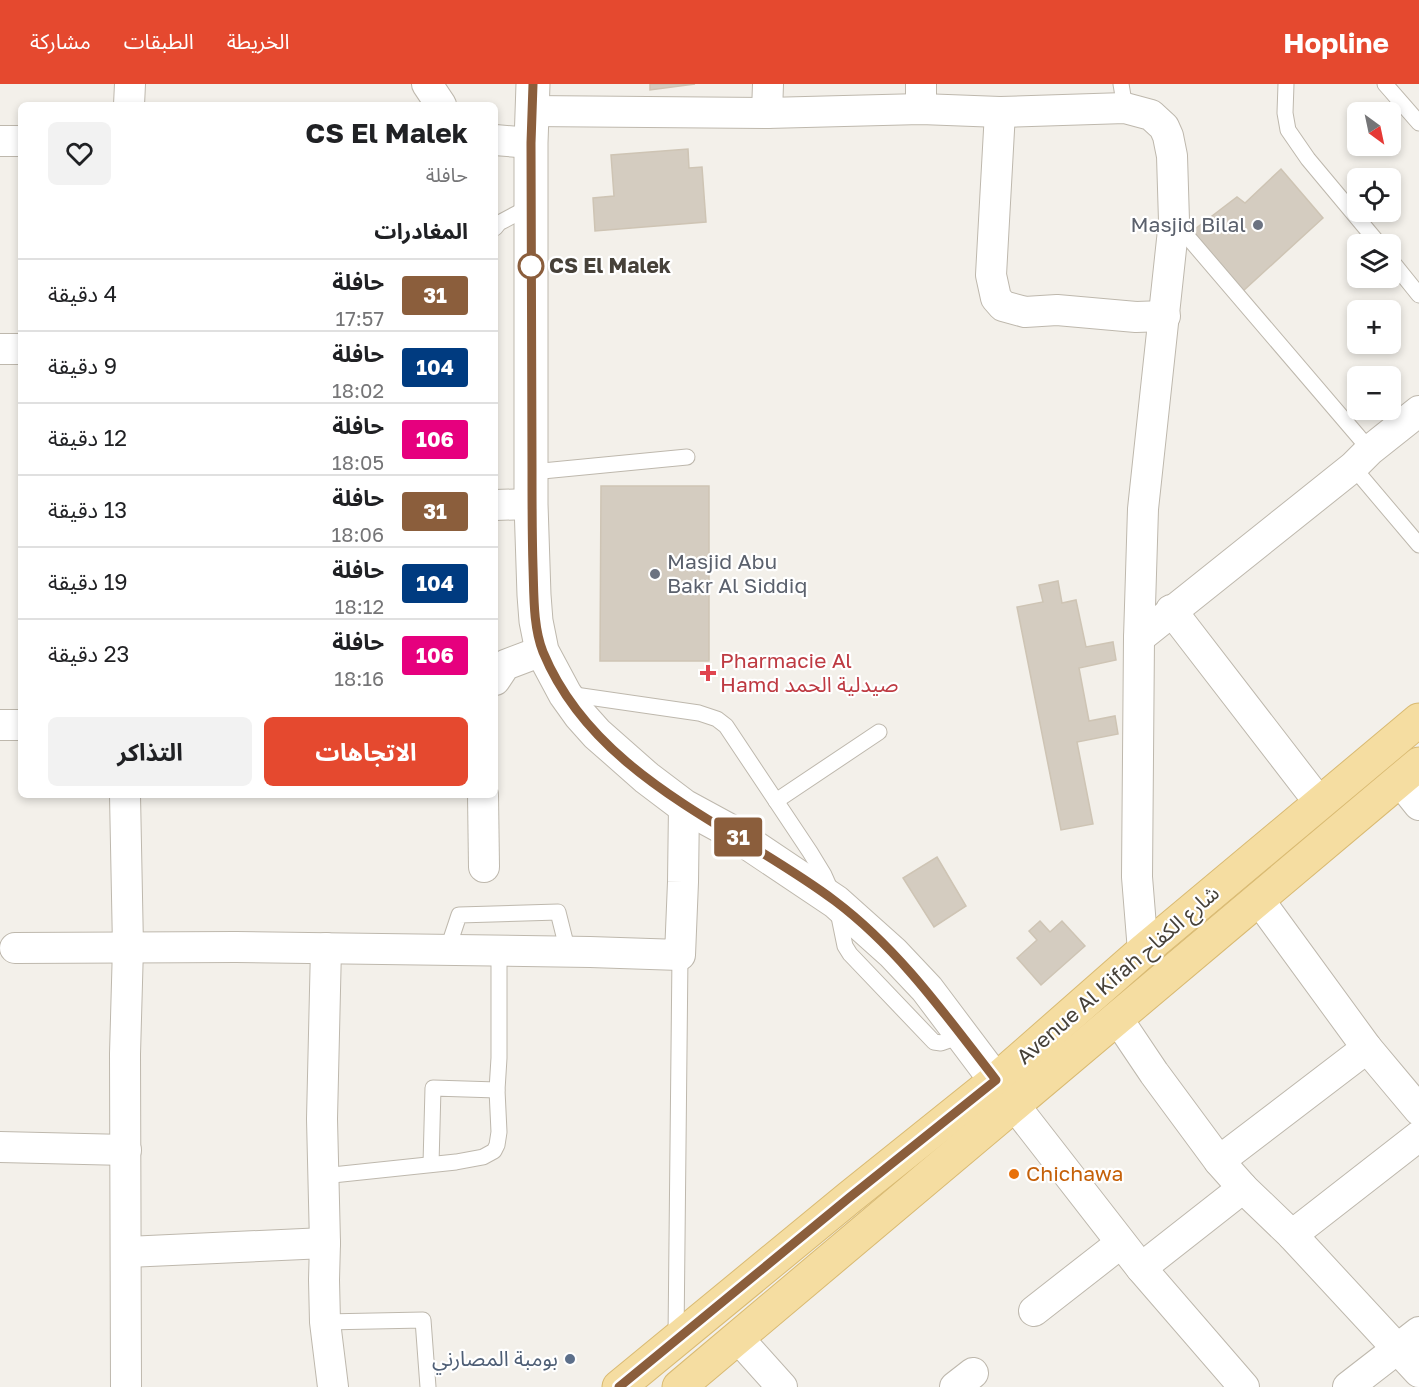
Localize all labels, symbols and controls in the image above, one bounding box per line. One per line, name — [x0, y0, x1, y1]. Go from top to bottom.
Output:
text: Hopline — [1283, 26, 1389, 59]
text: مشاركة — [30, 28, 91, 54]
text: الطبقات — [124, 28, 194, 54]
text: الخريطة — [227, 28, 290, 54]
north arrow — [1347, 102, 1401, 156]
map controls — [1347, 102, 1401, 420]
text: CS El Malek — [305, 116, 468, 149]
button: heart — [48, 122, 111, 185]
text: حافلة — [426, 162, 468, 186]
button: locate — [1347, 168, 1401, 222]
place label: Masjid Bilal — [1131, 211, 1246, 237]
text: المغادرات — [374, 217, 468, 244]
marker: Masjid Bilal — [1251, 218, 1265, 232]
button: layers — [1347, 234, 1401, 288]
place label: CS El Malek — [549, 252, 671, 278]
marker: CS El Malek — [518, 253, 544, 279]
text: حافلة — [332, 268, 384, 295]
text: 4 دقيقة — [48, 280, 117, 307]
text: 31 — [423, 282, 447, 308]
button: + — [1347, 300, 1401, 354]
text: 17:57 — [336, 306, 384, 330]
text: حافلة — [332, 340, 384, 367]
text: 9 دقيقة — [48, 352, 117, 379]
text: 104 — [416, 354, 454, 380]
button: − — [1347, 366, 1401, 420]
text: 18:02 — [332, 378, 384, 402]
text: حافلة — [332, 412, 384, 439]
text: 12 دقيقة — [48, 424, 127, 451]
text: 106 — [416, 426, 454, 452]
text: 18:05 — [332, 450, 384, 474]
text: حافلة — [332, 484, 384, 511]
text: 13 دقيقة — [48, 496, 127, 523]
text: 31 — [423, 498, 447, 524]
text: 18:06 — [332, 522, 384, 546]
place label: Masjid Abu Bakr Al Siddiq — [667, 548, 807, 598]
text: حافلة — [332, 556, 384, 583]
marker: Masjid Abu Bakr Al Siddiq — [648, 567, 662, 581]
text: 19 دقيقة — [48, 568, 128, 595]
text: 104 — [416, 570, 454, 596]
text: 18:12 — [335, 594, 384, 618]
text: حافلة — [332, 628, 384, 655]
text: 23 دقيقة — [48, 640, 129, 667]
text: 106 — [416, 642, 454, 668]
place label: Pharmacie Al Hamd صيدلية الحمد — [720, 647, 898, 697]
text: 18:16 — [334, 666, 384, 690]
marker: Pharmacie Al Hamd صيدلية الحمد — [701, 666, 715, 680]
button: التذاكر — [48, 717, 252, 786]
button: الاتجاهات — [264, 717, 468, 786]
line badge: 31 — [711, 818, 765, 856]
text: 31 — [726, 824, 750, 850]
street label: Avenue Al Kifah شارع الكفاح — [1011, 879, 1226, 1071]
place label: Chichawa — [1026, 1160, 1123, 1186]
marker: Chichawa — [1007, 1167, 1021, 1181]
place label: بومبة المصارني — [432, 1345, 558, 1375]
marker: بومبة المصارني — [563, 1352, 577, 1366]

